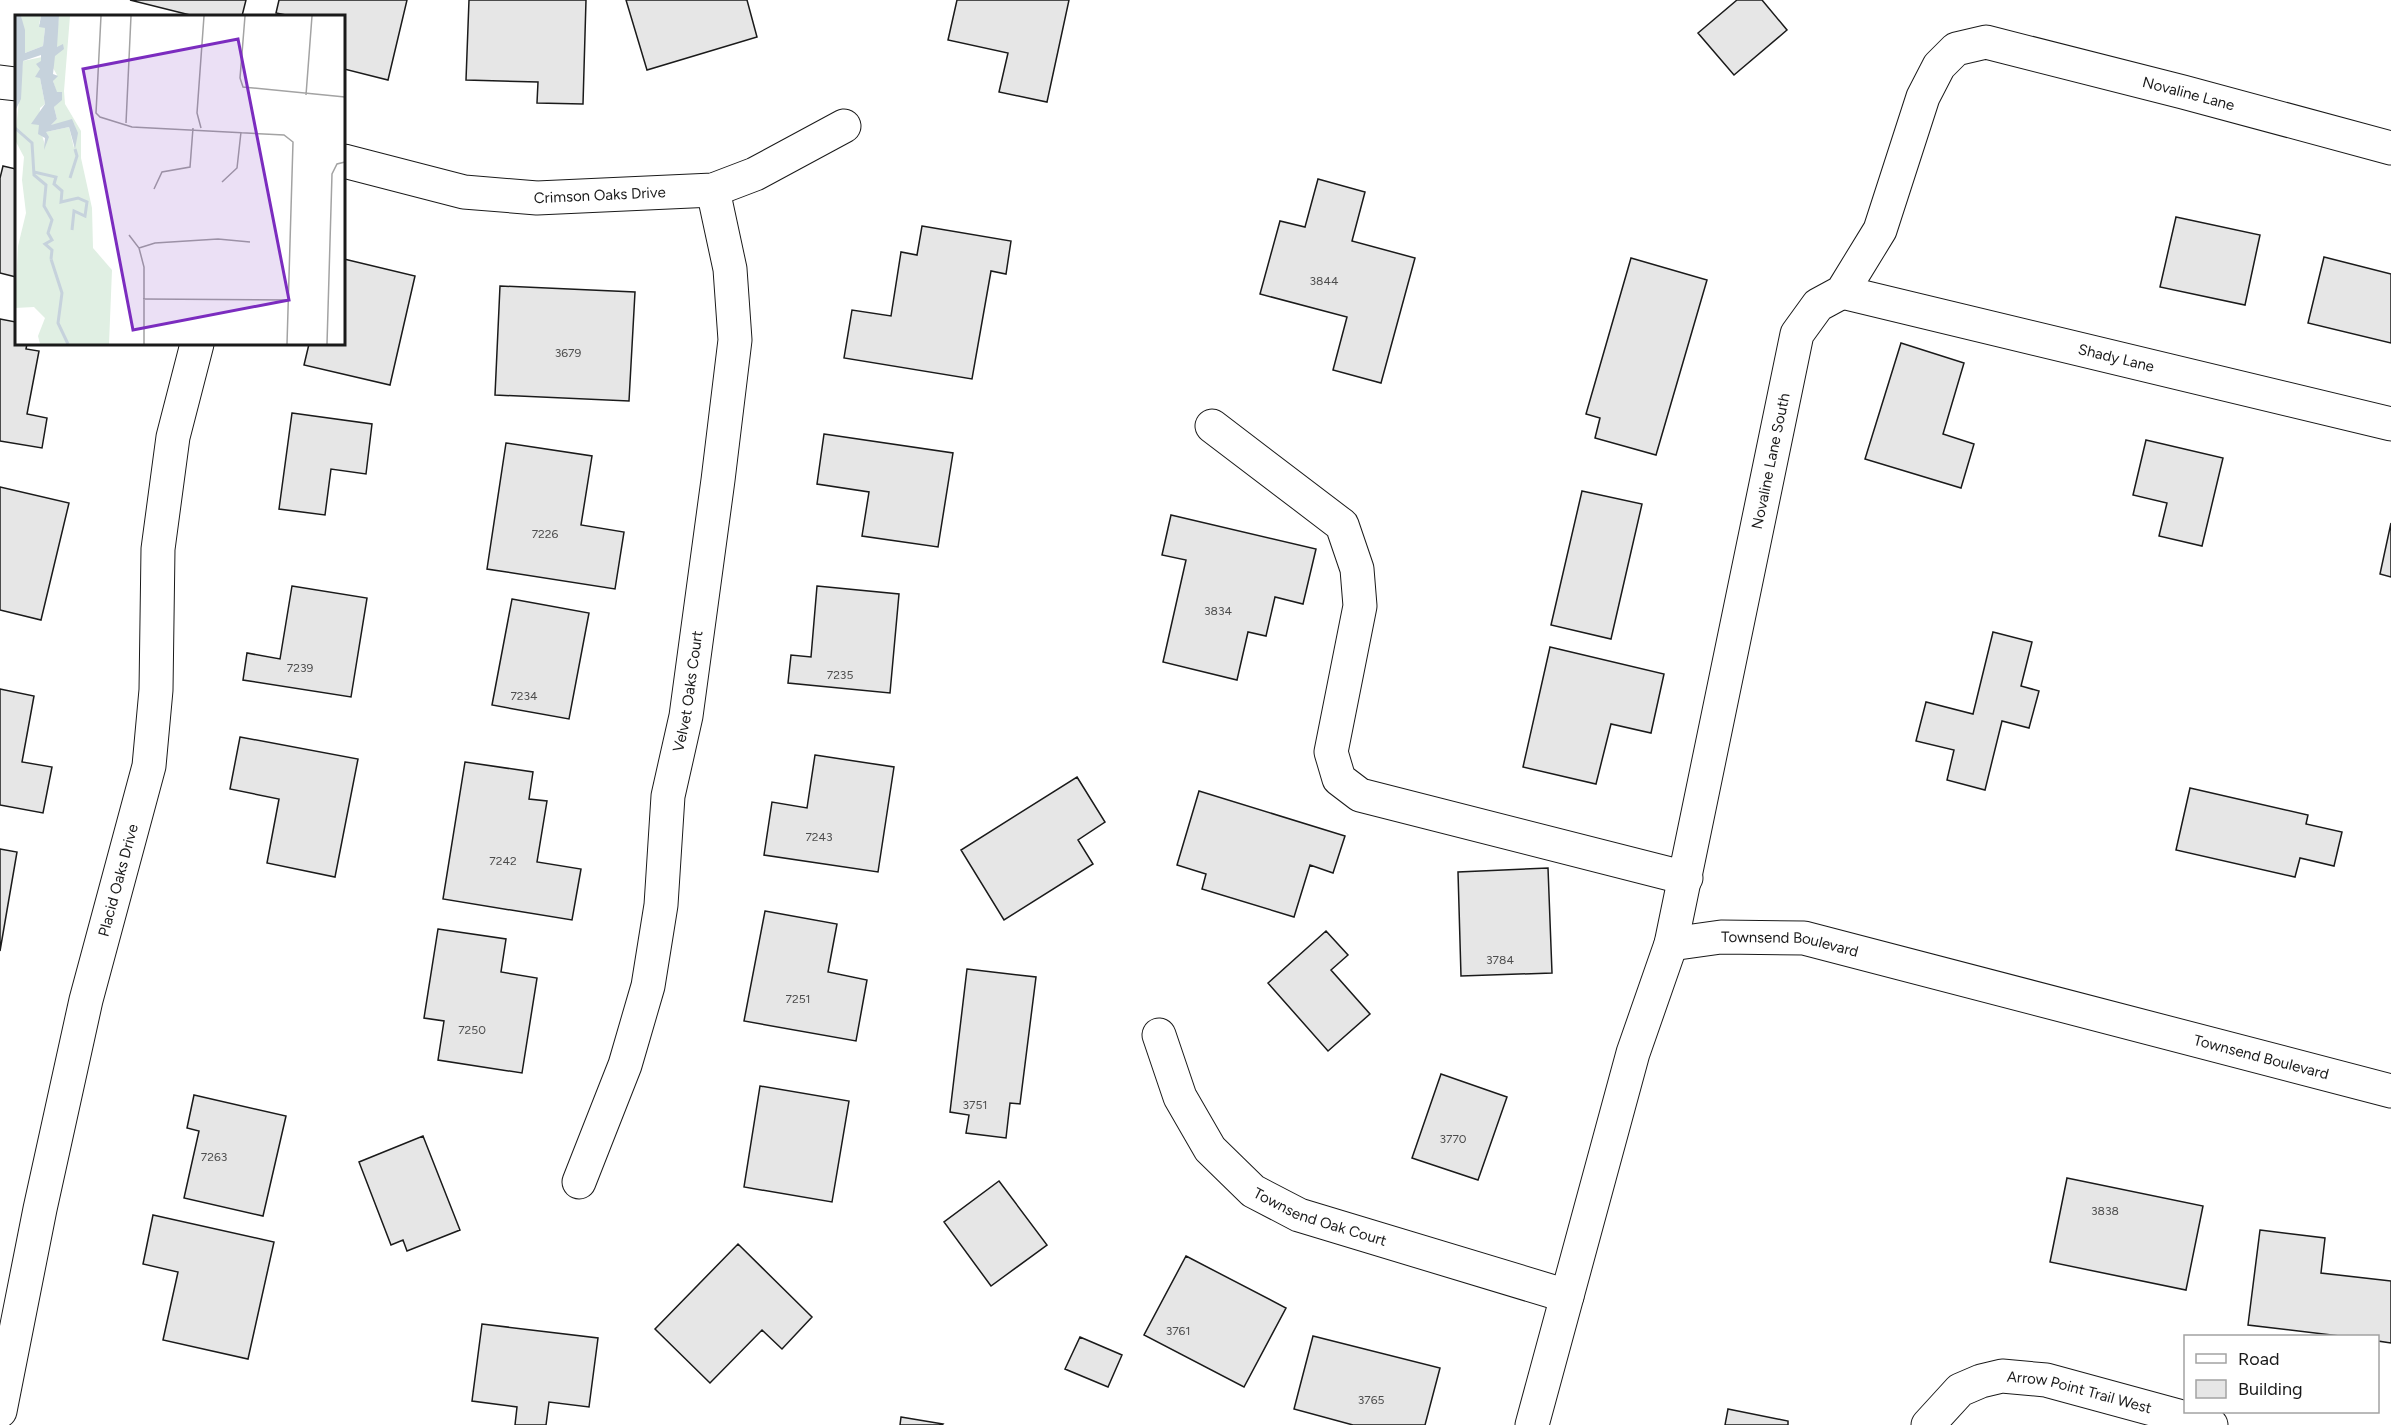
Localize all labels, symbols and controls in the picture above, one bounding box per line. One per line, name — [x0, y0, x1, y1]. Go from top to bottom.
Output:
inset map — [15, 15, 345, 345]
street label: Novaline Lane — [2140, 73, 2236, 114]
street label: Crimson Oaks Drive — [533, 183, 666, 207]
house number: 3844 — [1310, 274, 1339, 288]
street label: Shady Lane — [2076, 340, 2156, 376]
house number: 3679 — [555, 346, 581, 360]
street label: Novaline Lane South — [1748, 391, 1794, 531]
house number: 7226 — [532, 527, 559, 541]
house number: 3834 — [1204, 604, 1232, 618]
street label: Velvet Oaks Court — [669, 629, 707, 754]
house number: 7239 — [287, 661, 313, 675]
house number: 7235 — [827, 668, 853, 682]
house number: 7234 — [510, 689, 538, 703]
street label: Placid Oaks Drive — [95, 822, 142, 938]
house number: 7243 — [805, 830, 833, 844]
house number: 7242 — [489, 854, 517, 868]
street label: Townsend Boulevard — [1721, 928, 1860, 961]
house number: 3784 — [1486, 953, 1514, 967]
house number: 7251 — [785, 992, 811, 1006]
house number: 7250 — [458, 1023, 486, 1037]
street label: Townsend Boulevard — [2192, 1031, 2331, 1083]
house number: 3751 — [963, 1098, 987, 1112]
house number: 3770 — [1439, 1132, 1467, 1146]
house number: 7263 — [201, 1150, 227, 1164]
street label: Townsend Oak Court — [1250, 1184, 1389, 1250]
house number: 3838 — [2091, 1204, 2119, 1218]
house number: 3761 — [1166, 1324, 1190, 1338]
legend — [2184, 1335, 2379, 1413]
text: Road — [2238, 1348, 2279, 1370]
street label: Arrow Point Trail West — [2006, 1367, 2154, 1417]
text: Building — [2238, 1378, 2303, 1400]
house number: 3765 — [1358, 1393, 1384, 1407]

